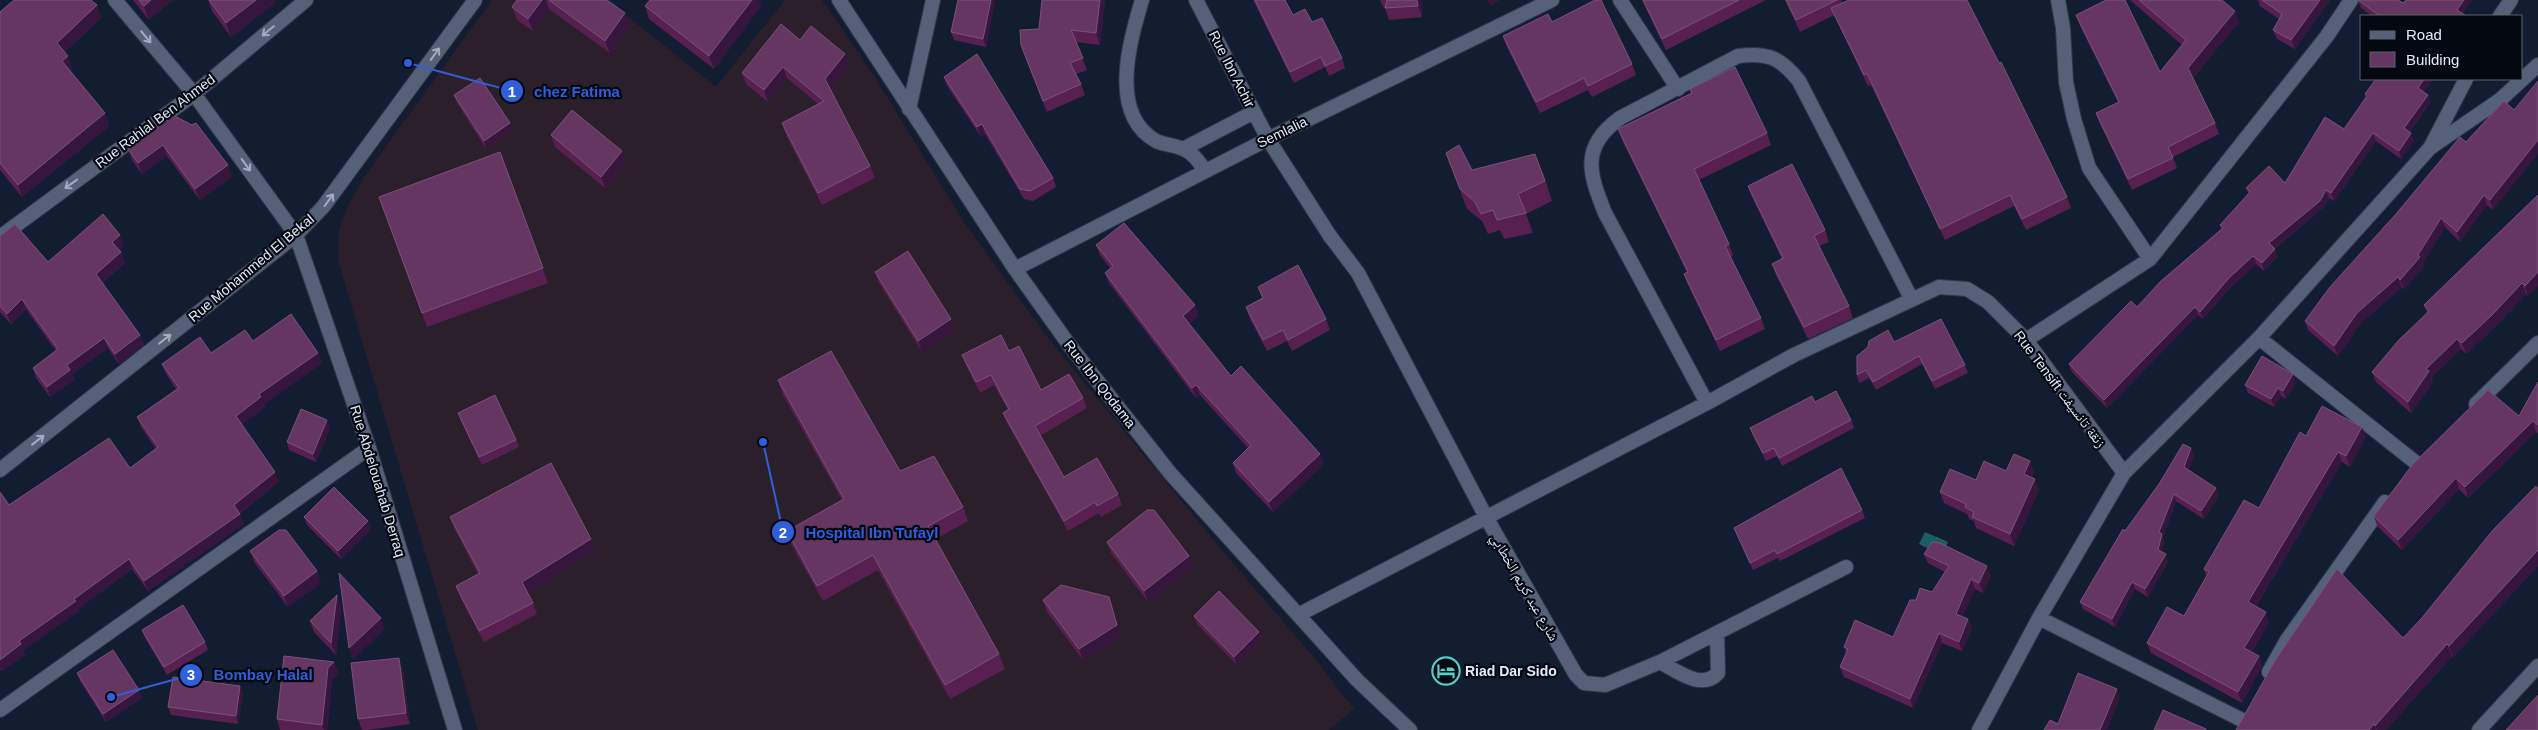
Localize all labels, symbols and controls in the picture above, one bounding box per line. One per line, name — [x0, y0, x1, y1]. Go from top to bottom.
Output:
legend — [2360, 15, 2523, 80]
one-way arrow — [262, 26, 275, 37]
text: Road — [2406, 26, 2442, 43]
street label: Rue Ibn Achir — [1206, 28, 1258, 110]
one-way arrow — [140, 30, 151, 43]
one-way arrow — [430, 47, 440, 61]
text: Building — [2406, 51, 2459, 68]
street label: Rue Rahlal Ben Ahmed — [92, 71, 218, 171]
callout: chez Fatima — [499, 76, 630, 106]
text: 1 — [508, 83, 516, 100]
text: chez Fatima — [534, 83, 621, 100]
street label: Semlalia — [1254, 113, 1310, 151]
one-way arrow — [241, 158, 251, 172]
one-way arrow — [65, 179, 78, 190]
one-way arrow — [323, 193, 334, 207]
street label: Rue Mohammed El Bekal — [185, 211, 317, 325]
street label: Rue Tensift زنقة تانسيفت — [2010, 328, 2109, 451]
one-way arrow — [159, 333, 172, 344]
street label: Rue Ibn Qodama — [1061, 337, 1139, 431]
street label: Rue Abdelouahab Derraq — [347, 403, 409, 559]
one-way arrow — [31, 434, 44, 445]
callout: Hospital Ibn Tufayl — [770, 517, 948, 547]
text: 2 — [779, 524, 787, 541]
text: Hospital Ibn Tufayl — [805, 524, 939, 541]
street label: شارع عبد كريم الخطابي — [1485, 531, 1562, 645]
hotel icon: Riad Dar Sido — [1431, 656, 1461, 686]
callout: Bombay Halal — [179, 660, 323, 690]
place label: Riad Dar Sido — [1465, 663, 1557, 679]
text: 3 — [187, 666, 195, 683]
text: Bombay Halal — [213, 666, 313, 683]

